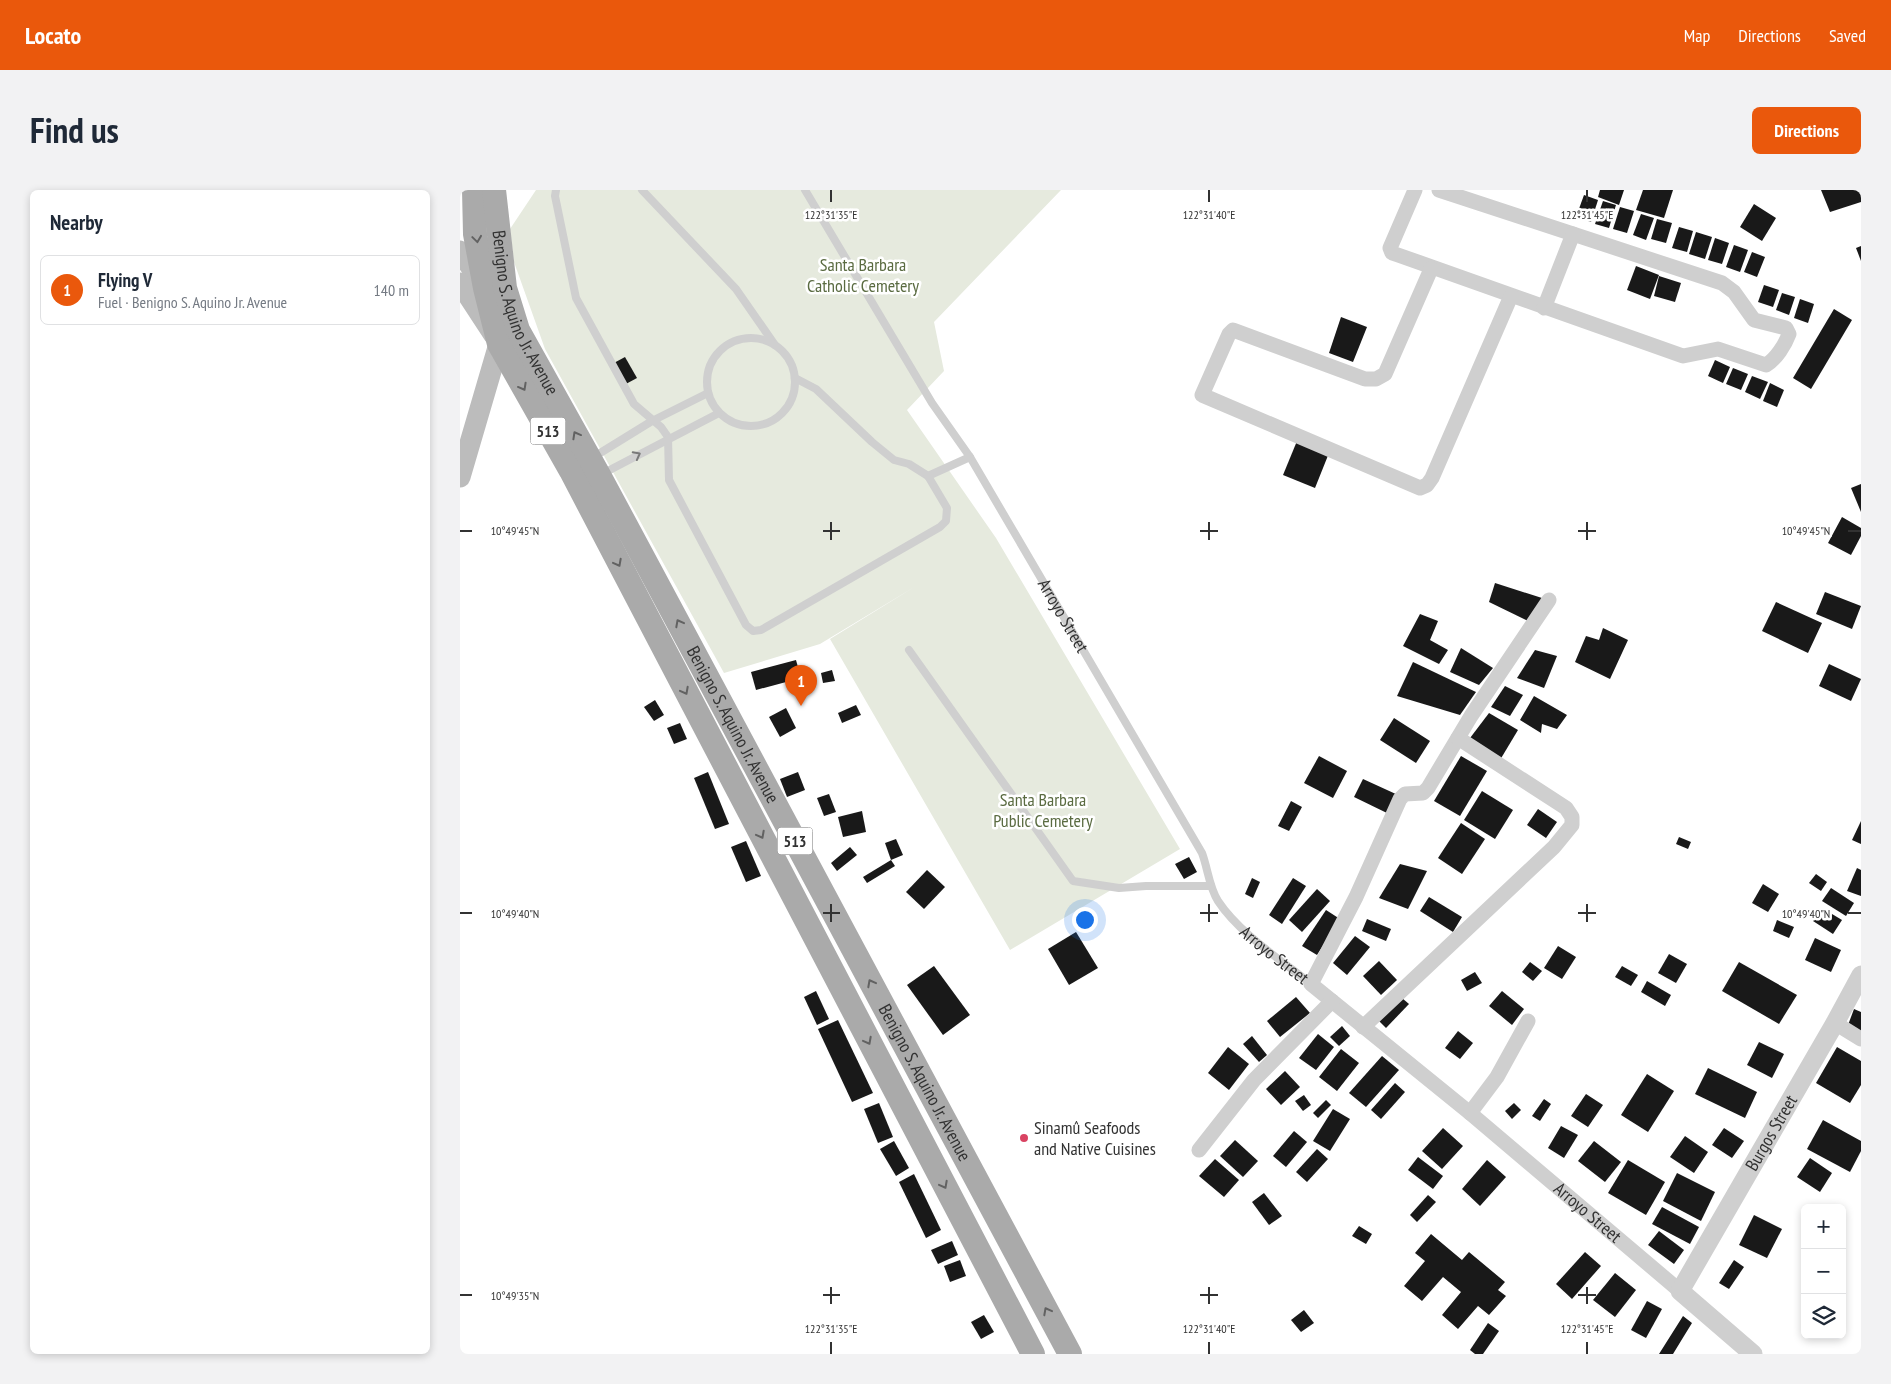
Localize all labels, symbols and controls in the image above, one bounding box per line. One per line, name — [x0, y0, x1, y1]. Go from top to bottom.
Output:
text: Locato — [25, 20, 81, 51]
text: Map — [1684, 24, 1710, 47]
text: Directions — [1738, 24, 1801, 47]
text: Saved — [1829, 24, 1866, 47]
text: Find us — [30, 107, 119, 153]
button: Directions — [1752, 107, 1861, 154]
text: 122°31'35"E — [805, 207, 857, 222]
text: 122°31'40"E — [1183, 207, 1235, 222]
text: 122°31'45"E — [1561, 207, 1613, 222]
text: Nearby — [50, 209, 103, 236]
street label: Benigno S. Aquino Jr. Avenue — [488, 229, 564, 399]
one-way arrow — [471, 234, 481, 243]
park label: Santa Barbara Catholic Cemetery — [807, 253, 919, 297]
text: Flying V — [98, 268, 152, 292]
text: 1 — [63, 280, 71, 300]
text: 140 m — [374, 280, 409, 300]
text: Fuel · Benigno S. Aquino Jr. Avenue — [98, 292, 287, 312]
one-way arrow — [517, 381, 527, 390]
road number: 513 — [530, 418, 566, 445]
one-way arrow — [572, 431, 582, 440]
one-way arrow — [632, 451, 641, 461]
text: 10°49'45"N — [491, 523, 539, 538]
text: 10°49'45"N — [1782, 523, 1830, 538]
one-way arrow — [612, 558, 622, 567]
street label: Arroyo Street — [1033, 574, 1094, 657]
one-way arrow — [675, 620, 685, 629]
street label: Benigno S. Aquino Jr. Avenue — [682, 642, 785, 807]
pin: 1 — [785, 665, 817, 706]
one-way arrow — [679, 685, 689, 694]
park label: Santa Barbara Public Cemetery — [993, 788, 1093, 832]
road number: 513 — [778, 827, 812, 854]
one-way arrow — [754, 829, 764, 838]
text: 10°49'40"N — [491, 906, 539, 921]
text: 10°49'40"N — [1782, 906, 1830, 921]
your location — [1072, 907, 1098, 933]
street label: Arroyo Street — [1235, 920, 1314, 989]
one-way arrow — [867, 979, 877, 988]
street label: Benigno S. Aquino Jr. Avenue — [874, 1000, 976, 1165]
one-way arrow — [862, 1035, 872, 1044]
street label: Burgos Street — [1740, 1091, 1802, 1175]
place label: Sinamû Seafoods and Native Cuisines — [1034, 1116, 1156, 1160]
marker: Sinamû Seafoods and Native Cuisines — [1018, 1132, 1030, 1144]
street label: Arroyo Street — [1549, 1177, 1626, 1247]
one-way arrow — [938, 1179, 948, 1188]
map controls — [1801, 1204, 1846, 1339]
button: + — [1801, 1204, 1846, 1249]
button: − — [1801, 1249, 1846, 1294]
text: 10°49'35"N — [491, 1288, 539, 1303]
button: layers — [1801, 1294, 1846, 1339]
one-way arrow — [1043, 1307, 1053, 1316]
text: 122°31'35"E — [805, 1321, 857, 1336]
text: 122°31'40"E — [1183, 1321, 1235, 1336]
text: 122°31'45"E — [1561, 1321, 1613, 1336]

